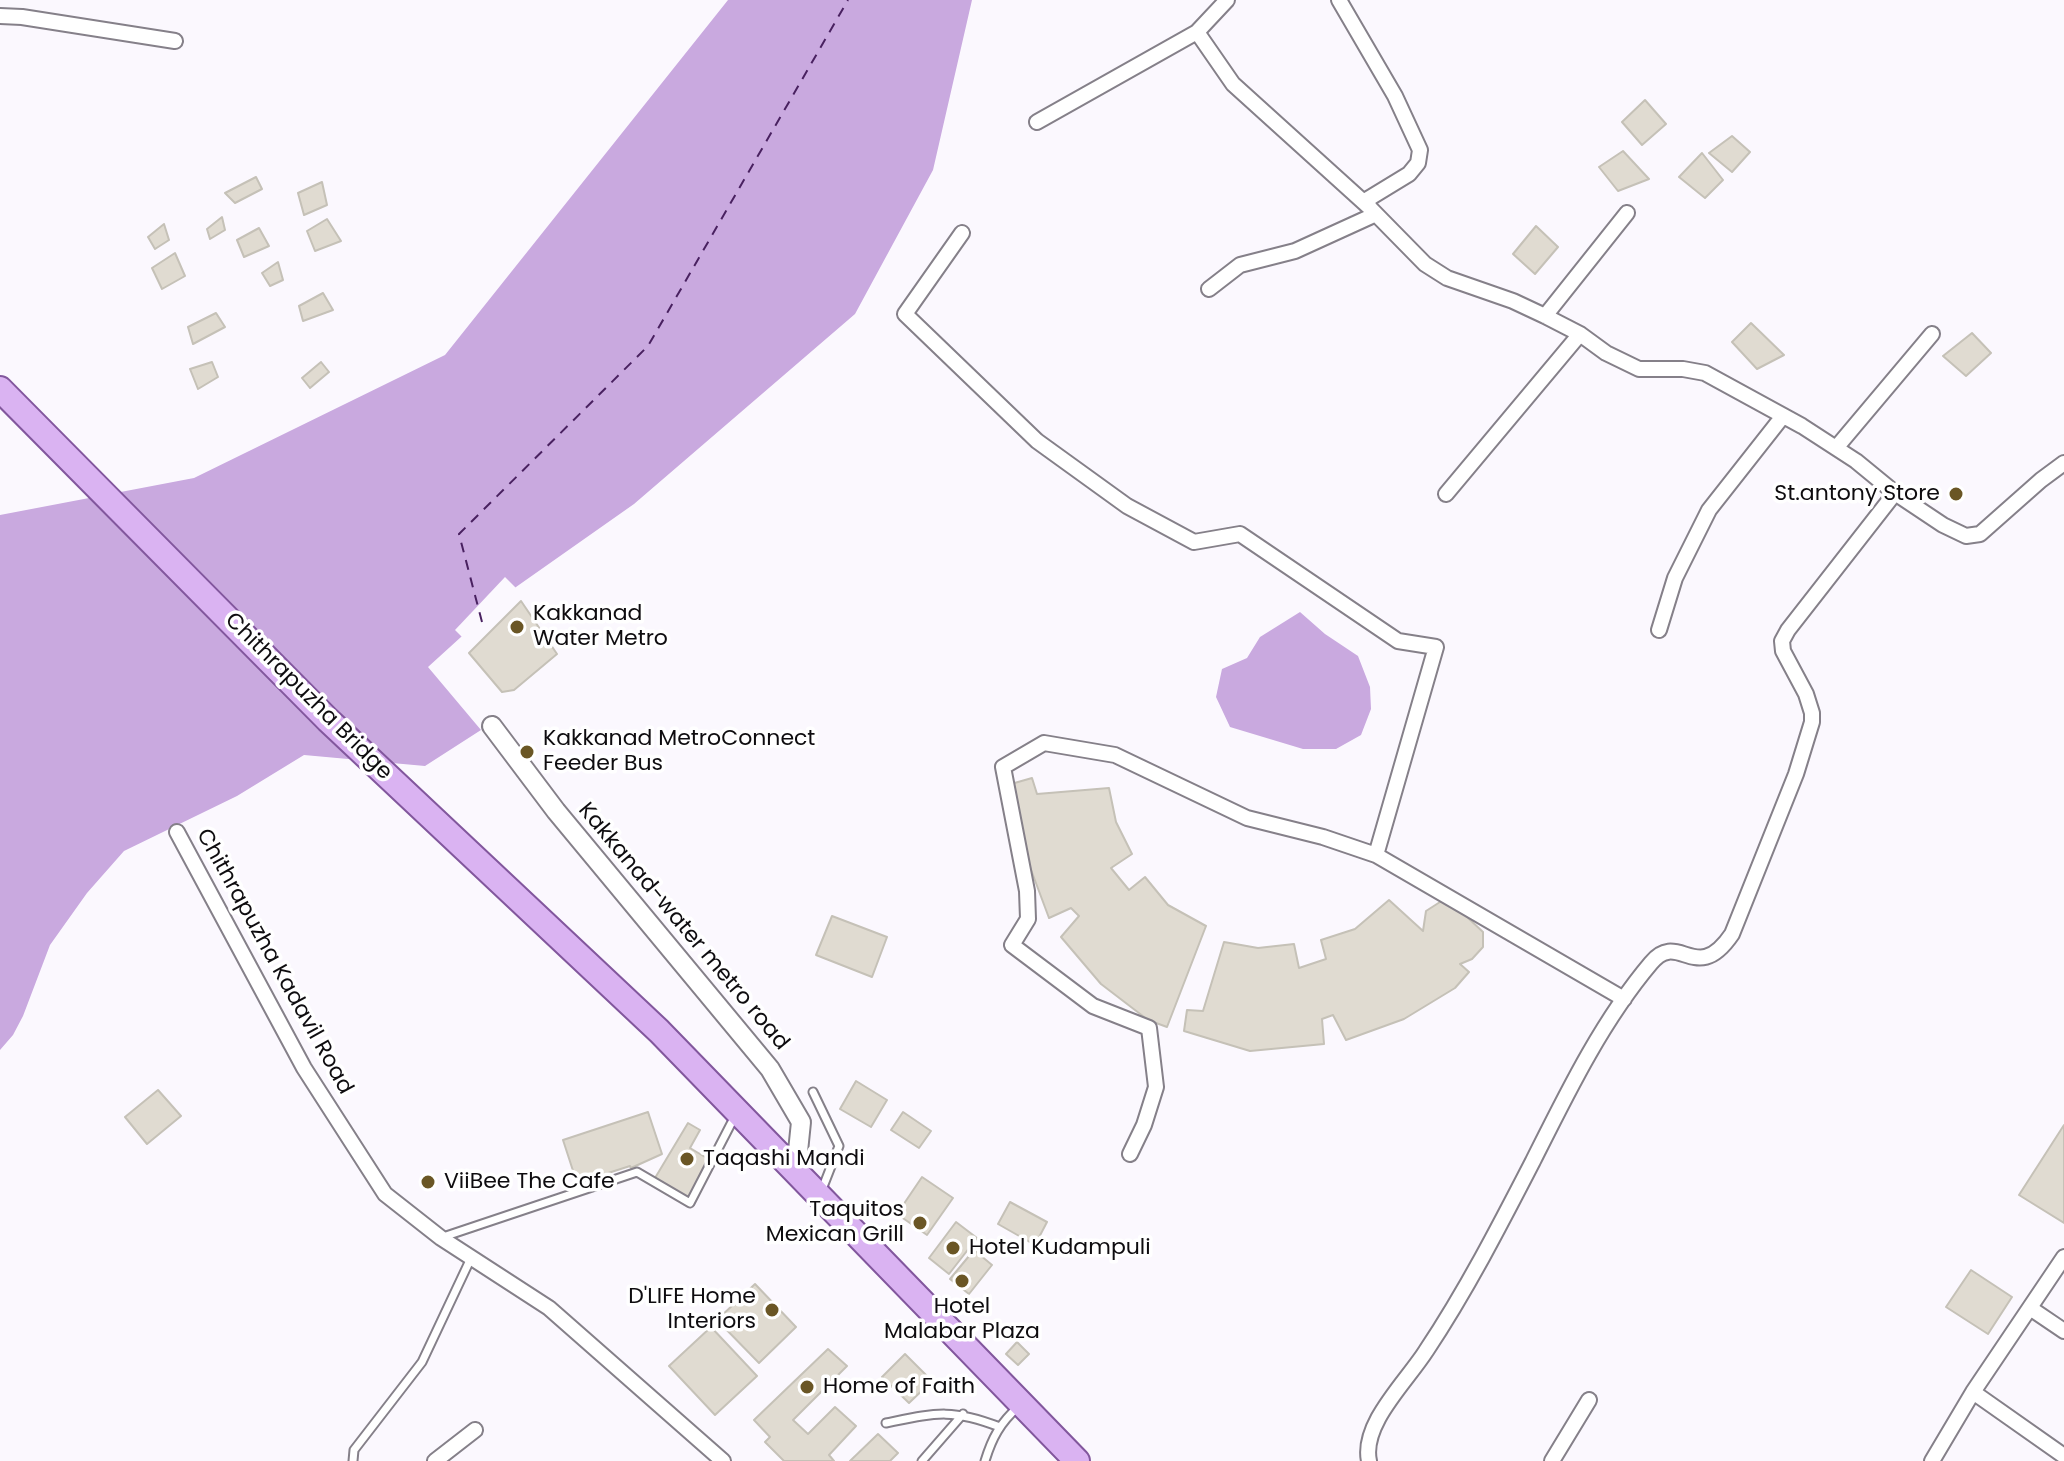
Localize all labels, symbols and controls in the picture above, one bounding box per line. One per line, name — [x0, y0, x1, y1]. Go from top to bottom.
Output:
place label: St.antony Store — [1774, 481, 1940, 507]
marker: St.antony Store — [1947, 485, 1965, 503]
place label: Kakkanad Water Metro — [533, 601, 668, 652]
street label: Chithrapuzha Bridge — [219, 608, 397, 786]
marker: Kakkanad Water Metro — [508, 618, 526, 636]
place label: Kakkanad MetroConnect Feeder Bus — [543, 726, 815, 778]
marker: Kakkanad MetroConnect Feeder Bus — [518, 743, 536, 761]
street label: Kakkanad-water metro road — [572, 798, 794, 1056]
street label: Chithrapuzha Kadavil Road — [190, 825, 358, 1099]
place label: Taqashi Mandi — [703, 1146, 865, 1172]
marker: Taqashi Mandi — [678, 1150, 696, 1168]
place label: ViiBee The Cafe — [444, 1169, 615, 1195]
marker: ViiBee The Cafe — [419, 1173, 437, 1191]
place label: Taquitos Mexican Grill — [766, 1197, 904, 1248]
marker: Taquitos Mexican Grill — [911, 1214, 929, 1232]
place label: Hotel Kudampuli — [969, 1235, 1151, 1261]
marker: Hotel Kudampuli — [944, 1239, 962, 1257]
marker: Hotel Malabar Plaza — [953, 1272, 971, 1290]
place label: D'LIFE Home Interiors — [628, 1284, 756, 1336]
place label: Hotel Malabar Plaza — [884, 1294, 1040, 1346]
marker: D'LIFE Home Interiors — [763, 1301, 781, 1319]
place label: Home of Faith — [823, 1374, 975, 1400]
marker: Home of Faith — [798, 1378, 816, 1396]

